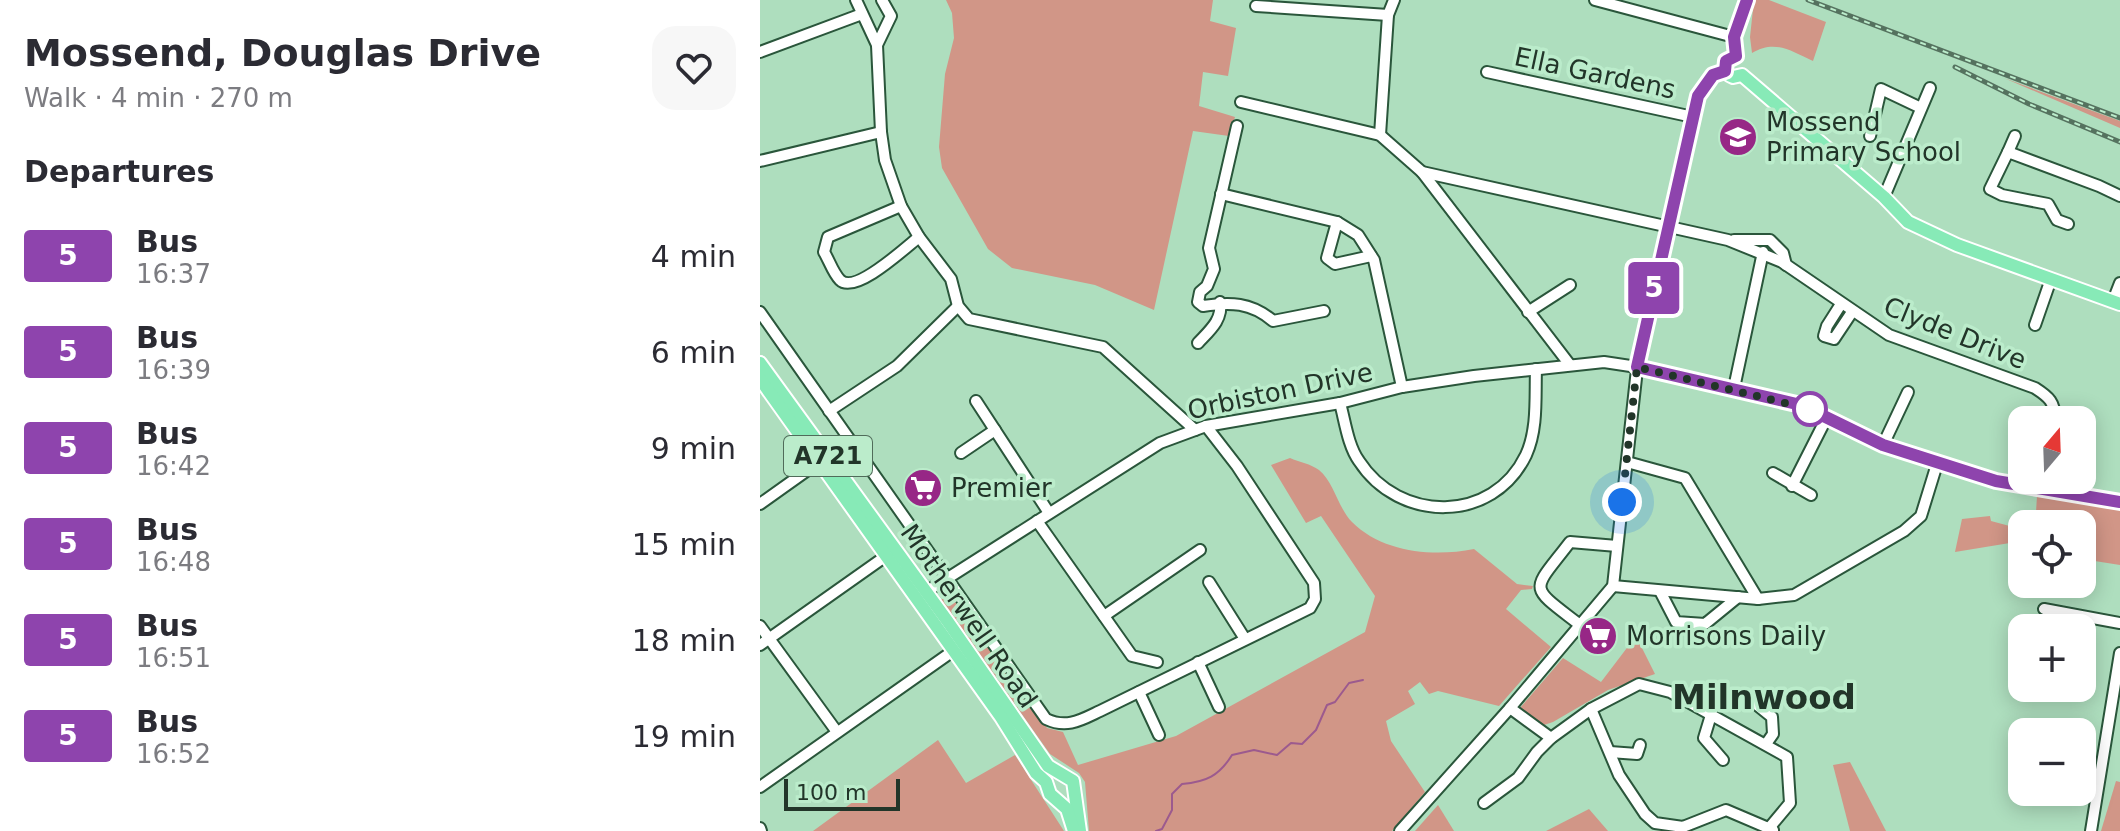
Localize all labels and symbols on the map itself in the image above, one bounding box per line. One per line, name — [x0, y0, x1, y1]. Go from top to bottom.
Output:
street label: Ella Gardens — [1512, 41, 1678, 105]
place label: Mossend Primary School — [1766, 107, 1961, 167]
school or university icon: Mossend Primary School — [1717, 116, 1759, 158]
line badge: 5 — [1628, 262, 1680, 314]
street label: Clyde Drive — [1879, 291, 2031, 375]
street label: Orbiston Drive — [1185, 357, 1375, 425]
unlabelled marker — [1793, 392, 1827, 426]
north arrow — [2008, 406, 2096, 494]
road number: A721 — [784, 436, 872, 476]
supermarket icon: Premier — [902, 467, 944, 509]
place label: Premier — [951, 473, 1052, 503]
your location — [1602, 482, 1642, 522]
street label: Motherwell Road — [895, 519, 1043, 713]
supermarket icon: Morrisons Daily — [1577, 615, 1619, 657]
place label: Morrisons Daily — [1626, 621, 1826, 651]
district label: Milnwood — [1672, 677, 1856, 717]
scale bar — [784, 775, 900, 811]

